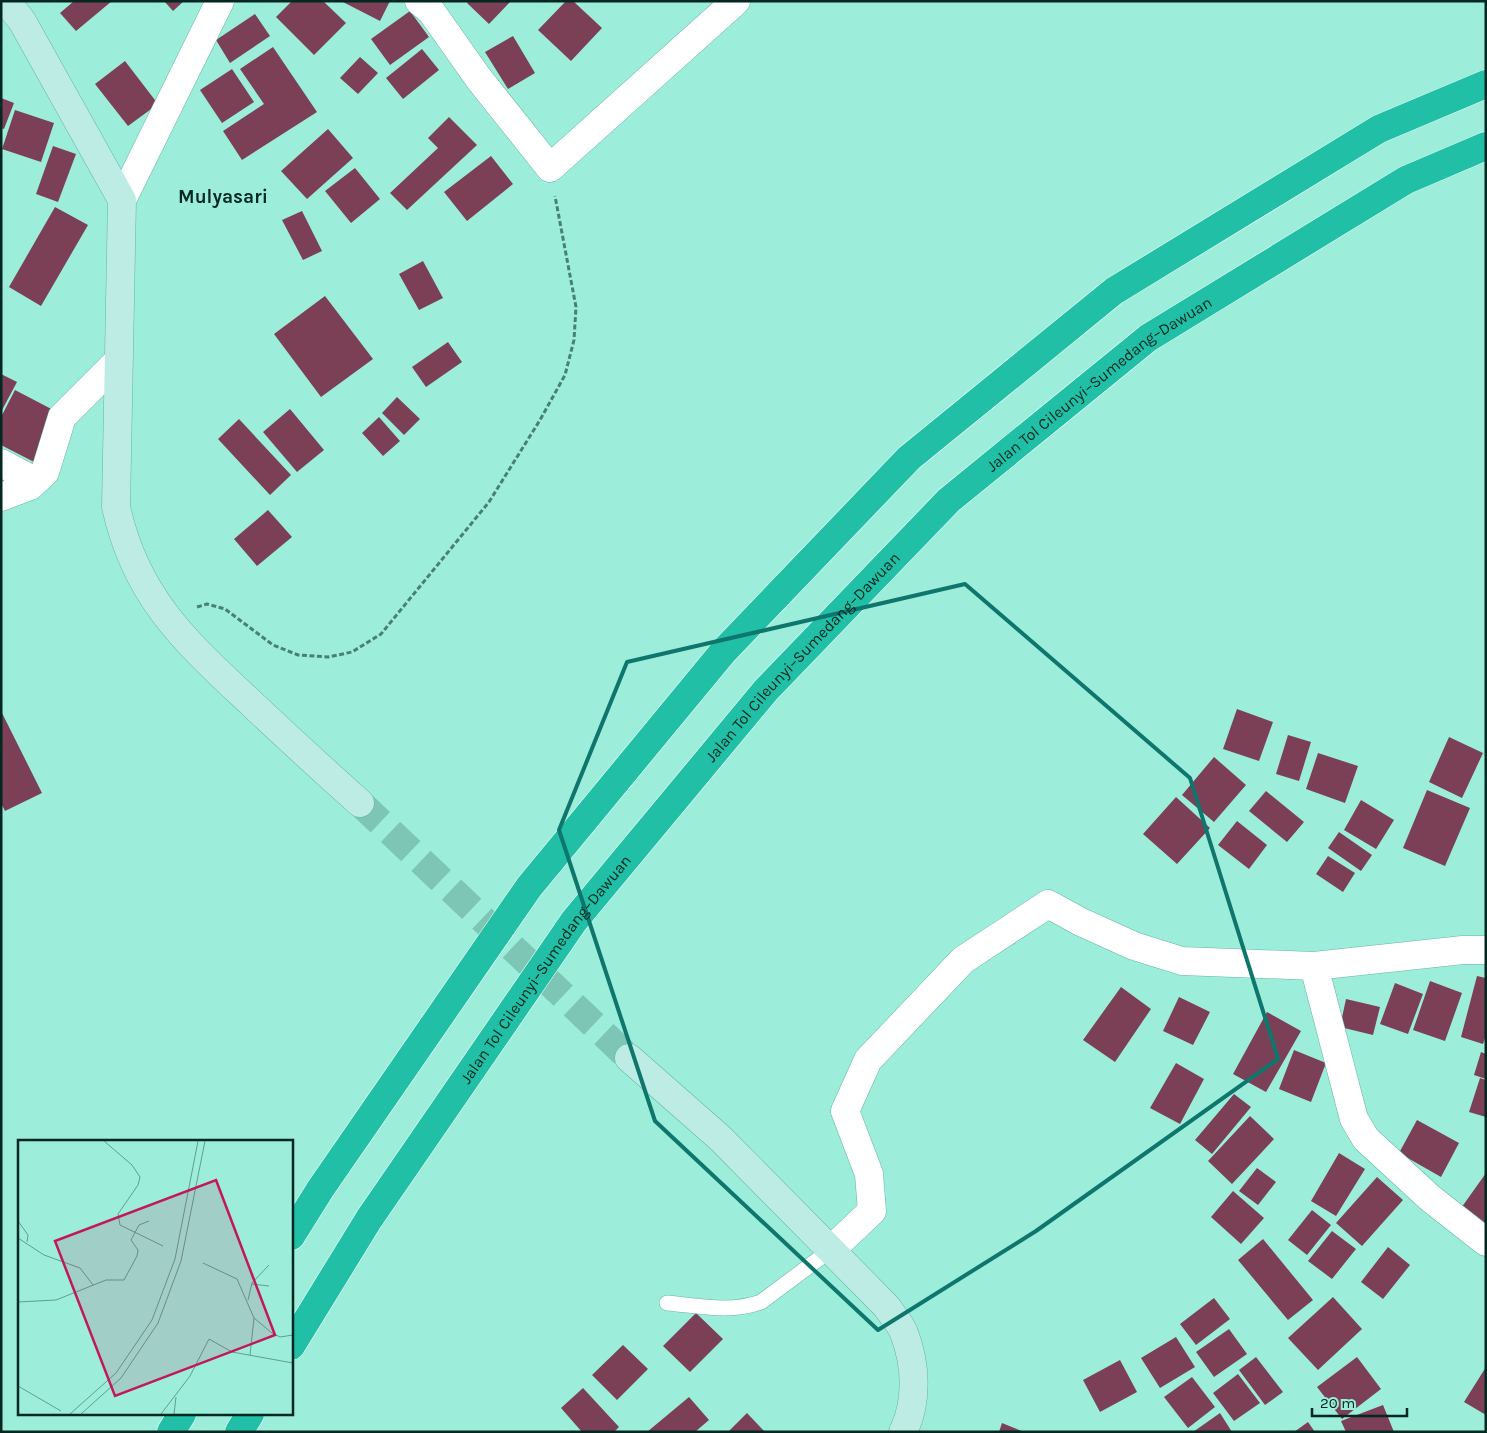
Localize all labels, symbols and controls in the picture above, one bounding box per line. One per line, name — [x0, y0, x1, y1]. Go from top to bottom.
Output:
district label: Mulyasari — [178, 186, 268, 208]
street label: Jalan Tol Cileunyi–Sumedang–Dawuan — [983, 292, 1215, 476]
street label: Jalan Tol Cileunyi–Sumedang–Dawuan — [701, 548, 904, 766]
street label: Jalan Tol Cileunyi–Sumedang–Dawuan — [456, 851, 635, 1087]
inset map — [18, 1140, 292, 1416]
scale bar — [1312, 1386, 1407, 1418]
text: 20 m — [1320, 1394, 1355, 1412]

